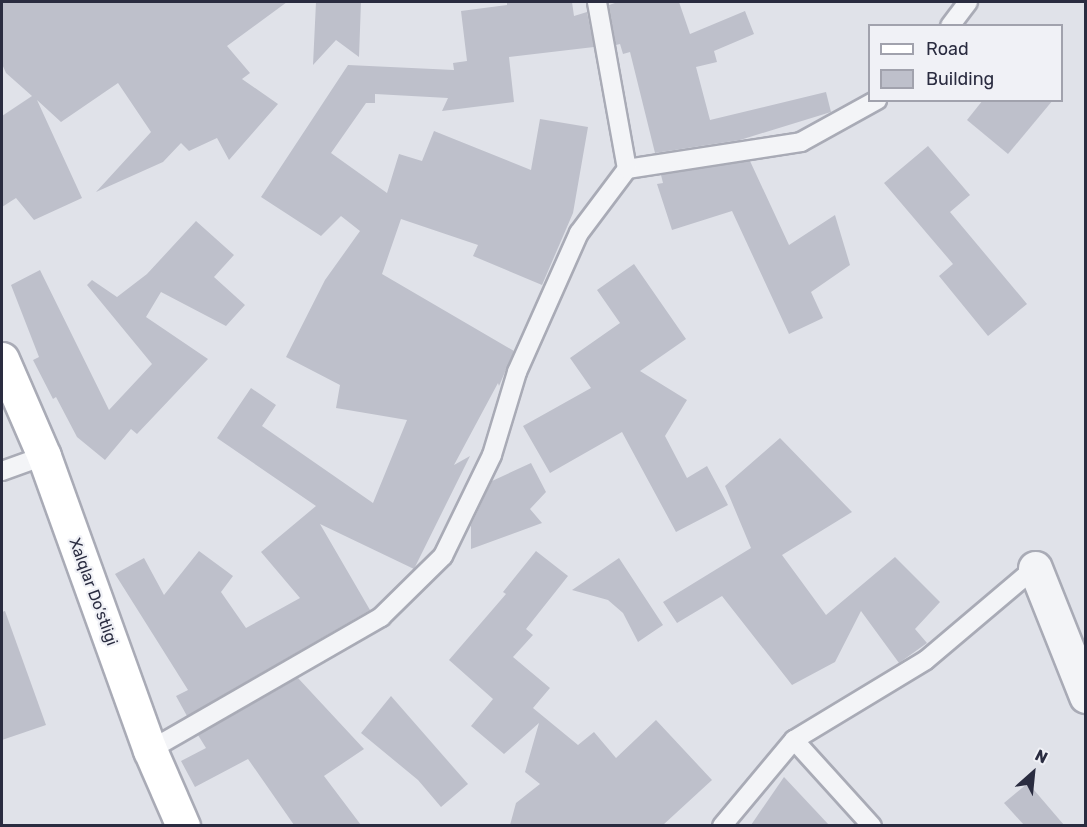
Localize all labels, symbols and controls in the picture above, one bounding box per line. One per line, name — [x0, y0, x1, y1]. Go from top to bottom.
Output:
legend — [868, 24, 1063, 102]
text: Road — [926, 38, 969, 60]
text: Building — [926, 68, 994, 90]
street label: Xalqlar Do’stligi — [65, 535, 121, 649]
north arrow — [1003, 743, 1063, 803]
text: N — [1032, 745, 1051, 768]

